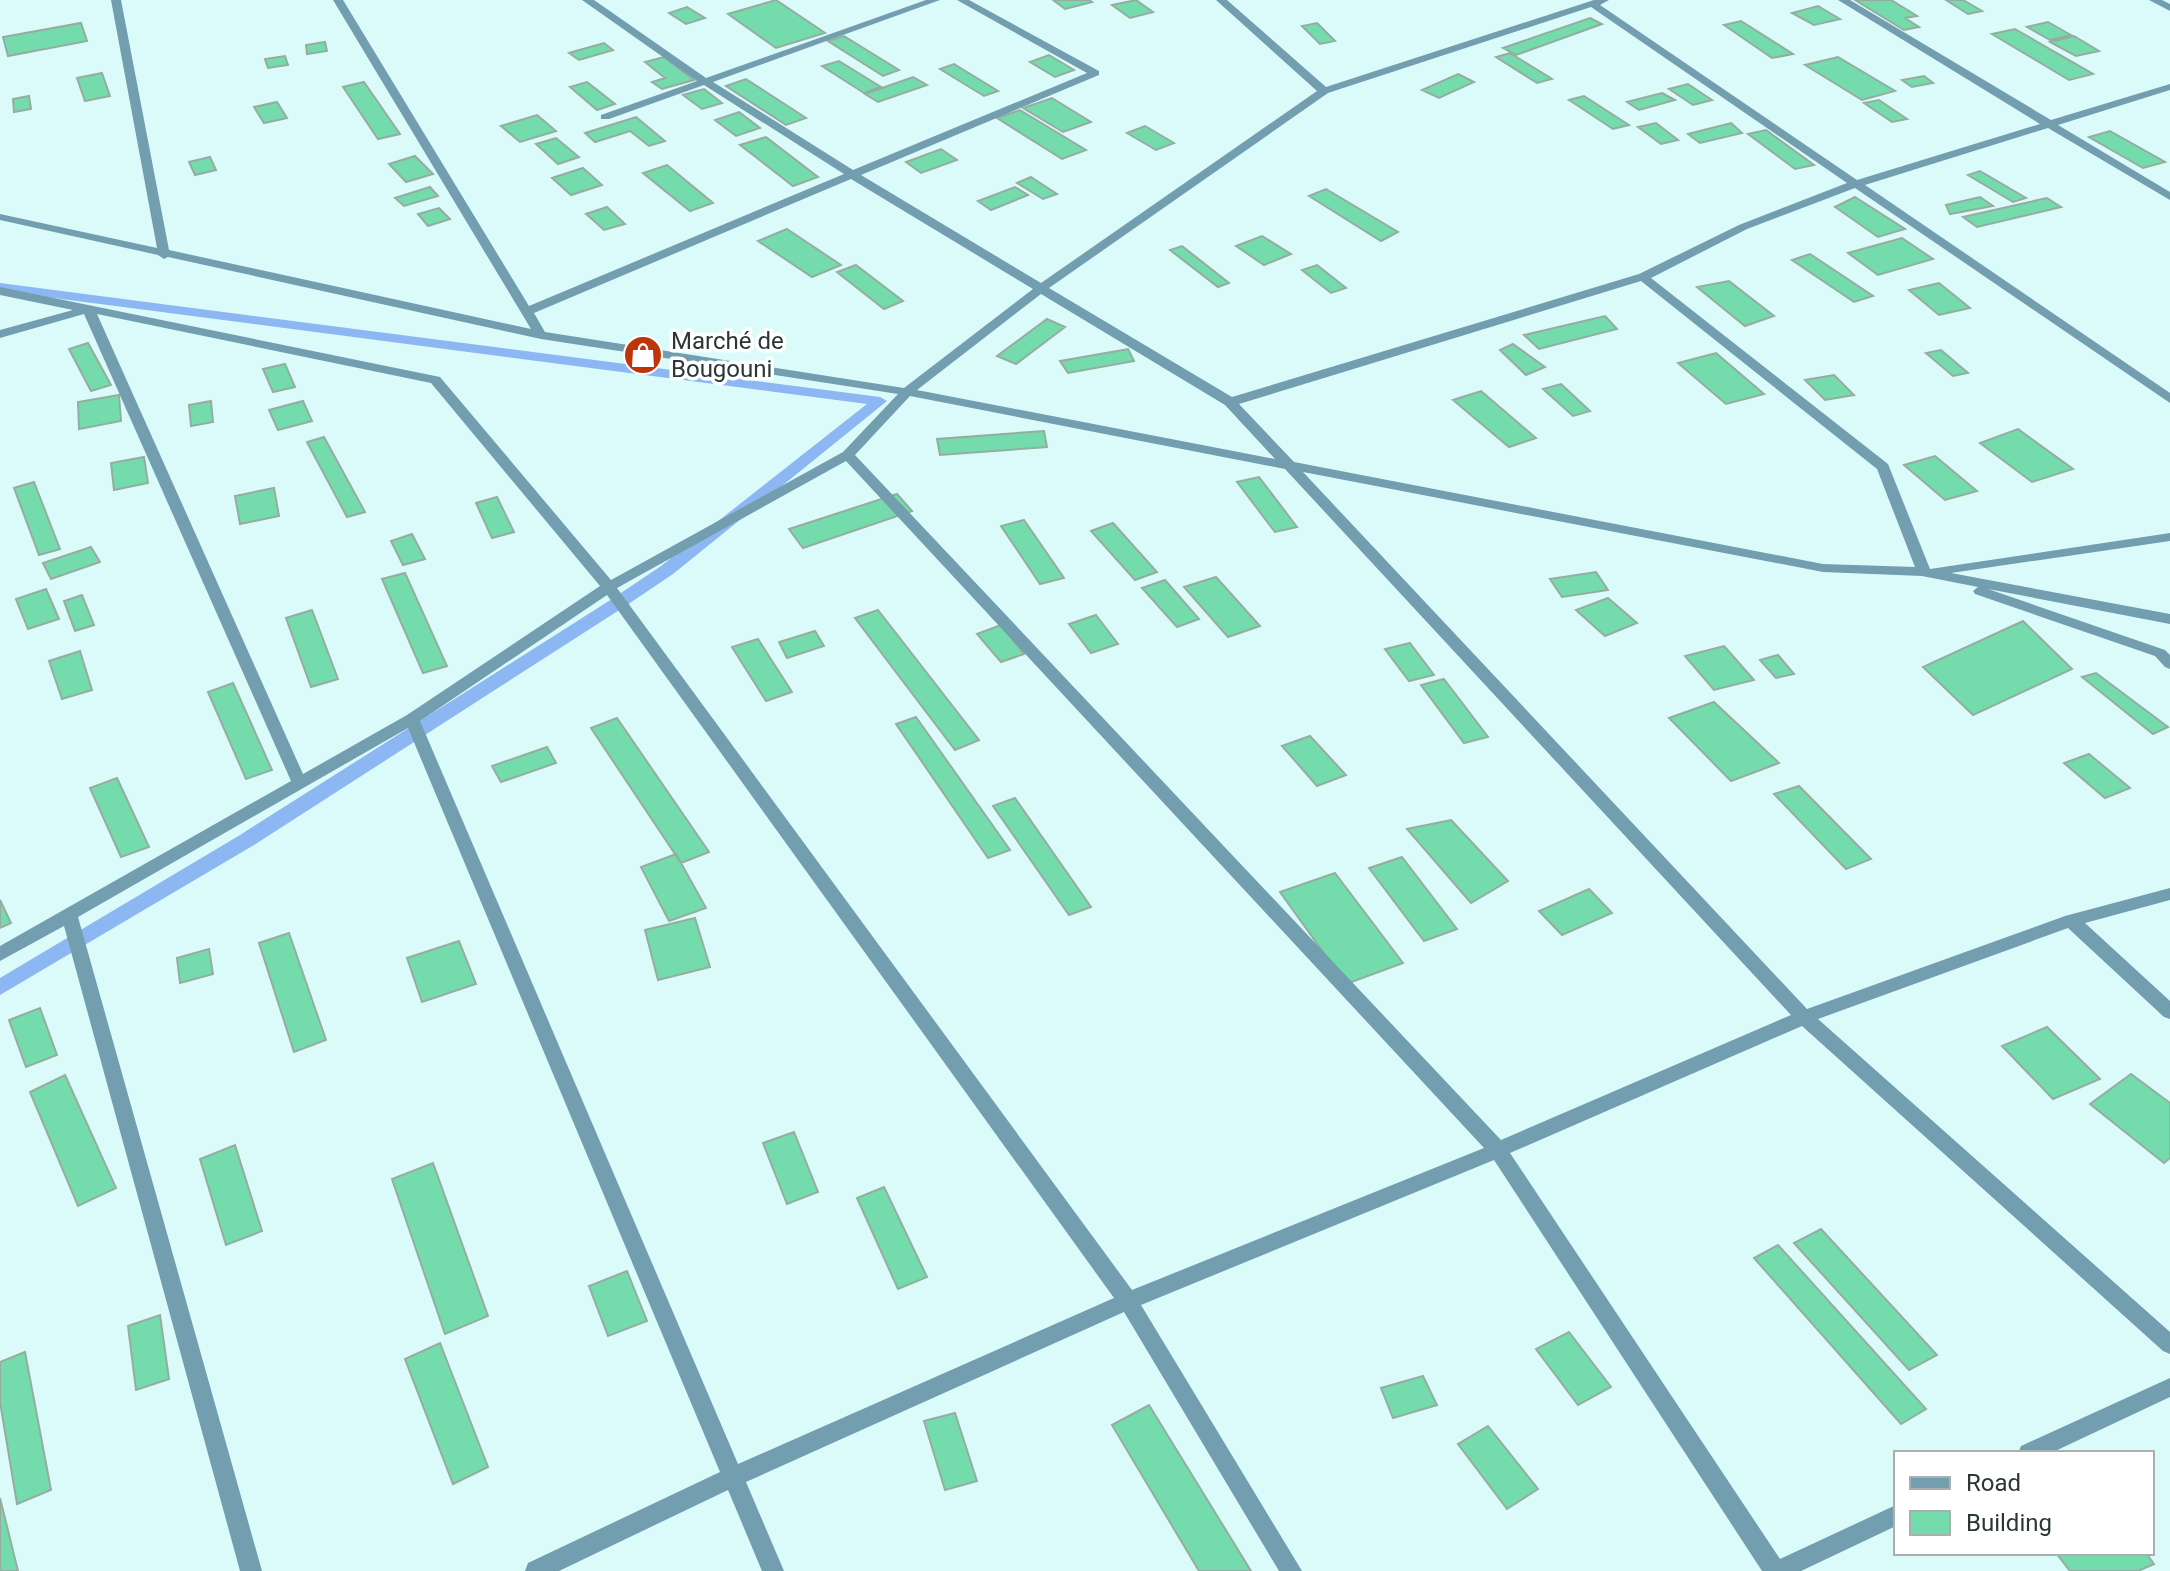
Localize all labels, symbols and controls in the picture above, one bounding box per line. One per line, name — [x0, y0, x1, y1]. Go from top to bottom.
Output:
place label: Marché de Bougouni — [671, 327, 784, 383]
shop icon: Marché de Bougouni — [622, 334, 664, 376]
legend — [1894, 1451, 2154, 1555]
text: Road — [1966, 1469, 2021, 1497]
text: Building — [1966, 1509, 2052, 1537]

